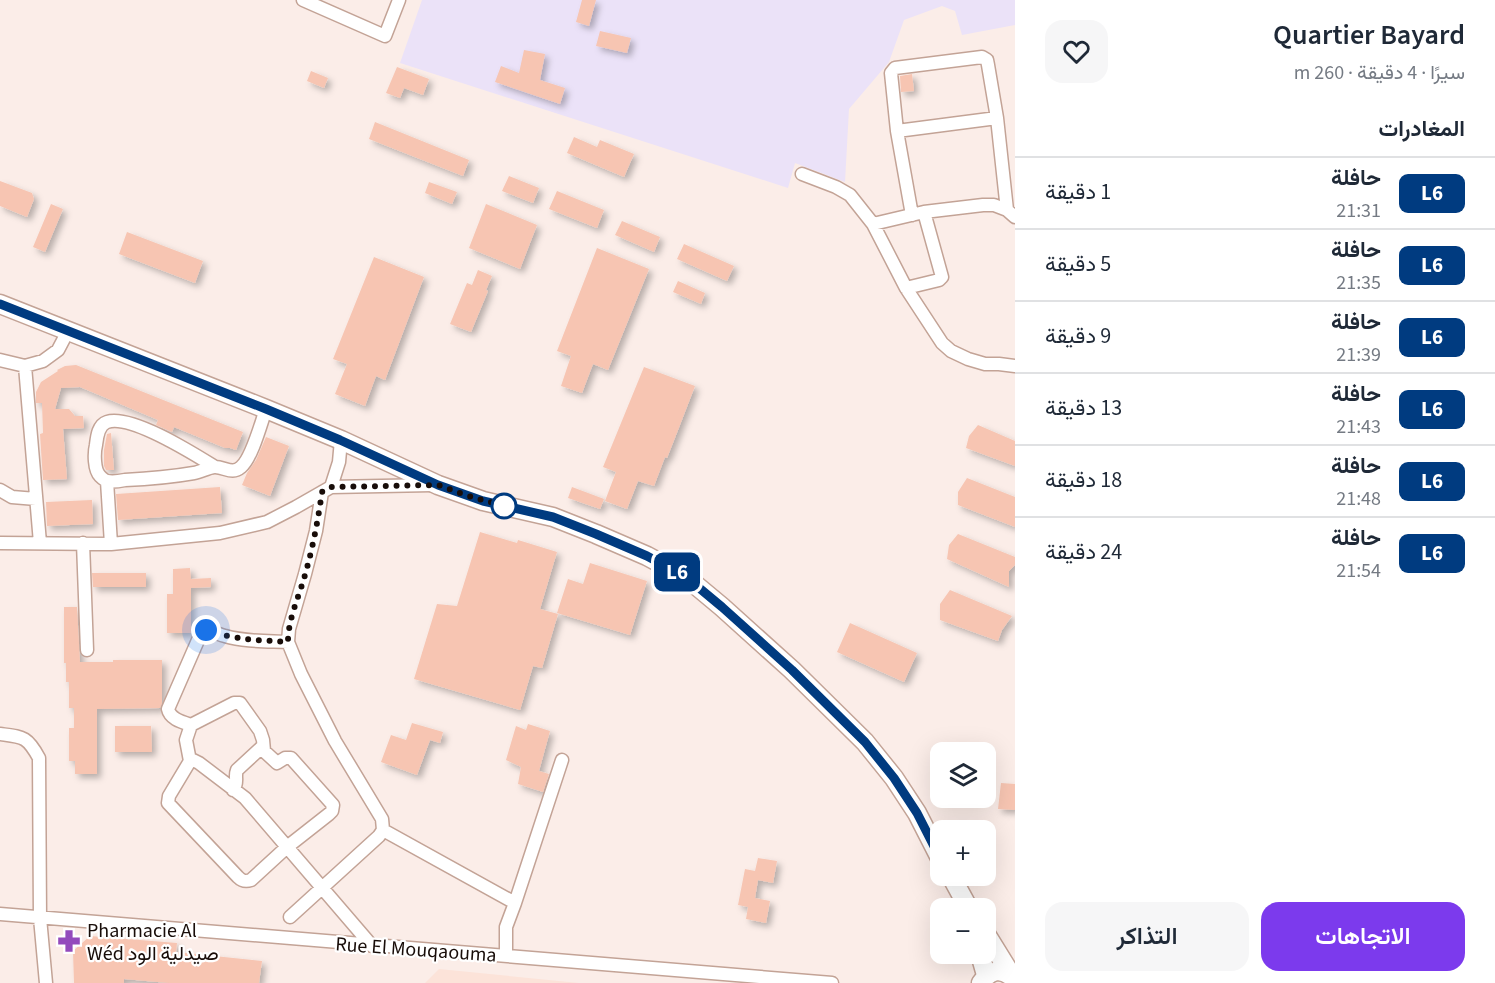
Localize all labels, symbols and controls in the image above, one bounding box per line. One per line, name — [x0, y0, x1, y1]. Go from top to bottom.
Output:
text: Quartier Bayard — [1273, 15, 1465, 55]
button: heart — [1045, 20, 1108, 83]
text: سيرًا · 4 دقيقة · 260 m — [1294, 59, 1465, 87]
text: المغادرات — [1379, 113, 1465, 145]
text: حافلة — [1331, 162, 1381, 194]
text: 1 دقيقة — [1045, 176, 1111, 208]
text: L6 — [1421, 178, 1443, 208]
text: 21:31 — [1336, 197, 1381, 225]
text: حافلة — [1331, 234, 1381, 266]
text: 5 دقيقة — [1045, 248, 1111, 280]
text: L6 — [1421, 250, 1443, 280]
text: 21:35 — [1336, 269, 1381, 297]
text: حافلة — [1331, 306, 1381, 338]
text: 9 دقيقة — [1045, 320, 1111, 352]
text: L6 — [1421, 322, 1443, 352]
text: 21:39 — [1336, 341, 1381, 369]
text: حافلة — [1331, 378, 1381, 410]
text: 13 دقيقة — [1045, 392, 1122, 424]
text: L6 — [1421, 394, 1443, 424]
text: 21:43 — [1336, 413, 1381, 441]
text: حافلة — [1331, 450, 1381, 482]
text: 18 دقيقة — [1045, 464, 1122, 496]
text: L6 — [1421, 466, 1443, 496]
text: 21:48 — [1336, 485, 1381, 513]
unlabelled marker — [491, 493, 517, 519]
text: حافلة — [1331, 522, 1381, 554]
text: 24 دقيقة — [1045, 536, 1122, 568]
text: L6 — [1421, 538, 1443, 568]
line badge: L6 — [650, 552, 704, 592]
text: L6 — [666, 557, 688, 587]
text: 21:54 — [1336, 557, 1381, 585]
your location — [191, 615, 221, 645]
map controls — [930, 742, 996, 964]
button: layers — [930, 742, 996, 808]
button: + — [930, 820, 996, 886]
button: − — [930, 898, 996, 964]
button: التذاكر — [1045, 902, 1249, 971]
button: الاتجاهات — [1261, 902, 1465, 971]
place label: Pharmacie Al Wéd صيدلية الود — [87, 917, 219, 968]
pharmacy icon: Pharmacie Al Wéd صيدلية الود — [56, 928, 82, 954]
street label: Rue El Mouqaouma — [334, 930, 498, 970]

